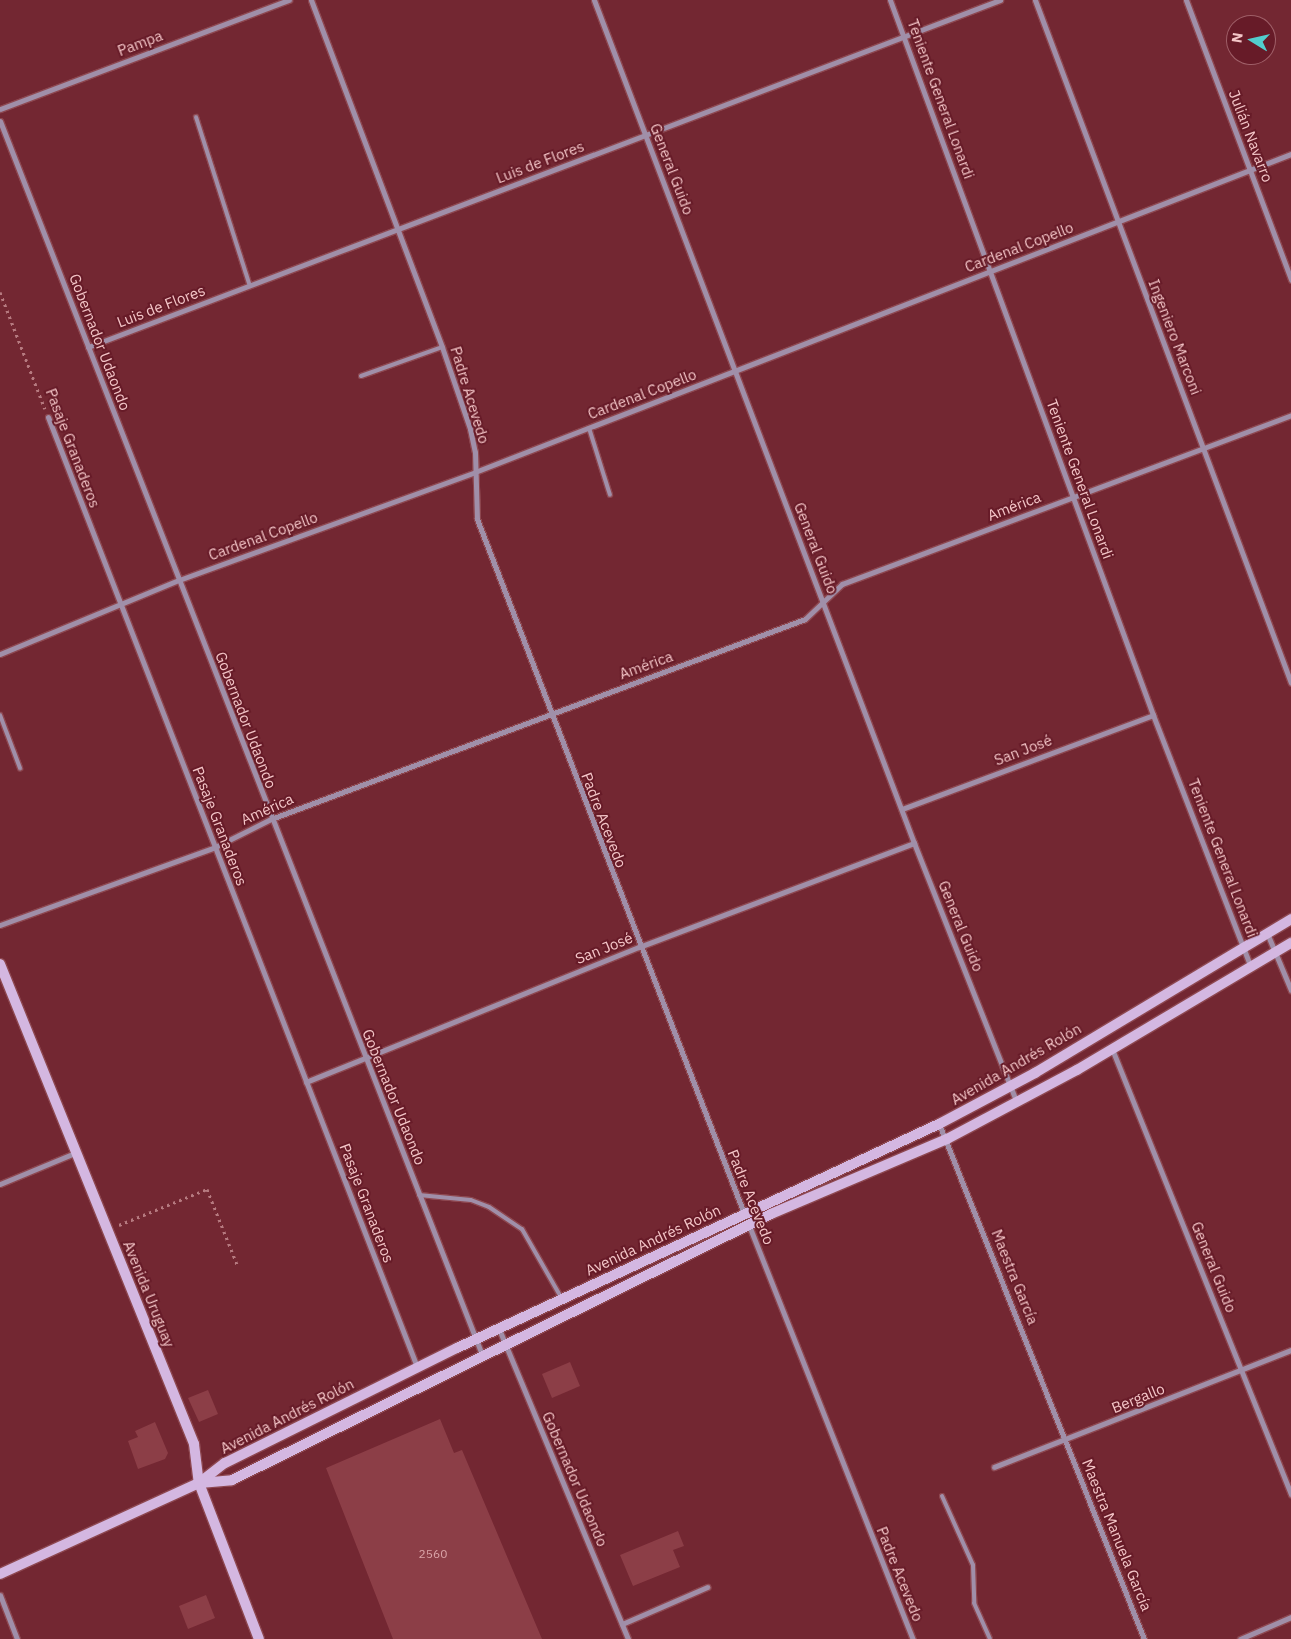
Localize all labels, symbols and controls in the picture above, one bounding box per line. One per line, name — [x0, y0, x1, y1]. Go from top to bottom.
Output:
north arrow — [1226, 15, 1276, 65]
street label: Teniente General Lonardi — [904, 17, 978, 181]
street label: Pampa — [115, 26, 165, 60]
text: N — [1227, 31, 1247, 44]
street label: Julián Navarro — [1225, 87, 1277, 185]
street label: General Guido — [646, 121, 698, 217]
street label: Luis de Flores — [493, 137, 587, 187]
street label: Cardenal Copello — [962, 218, 1076, 276]
street label: Gobernador Udaondo — [66, 271, 134, 413]
street label: Ingeniero Marconi — [1145, 277, 1205, 397]
street label: Luis de Flores — [114, 281, 208, 331]
street label: Padre Acevedo — [447, 344, 493, 446]
street label: Cardenal Copello — [585, 365, 699, 423]
street label: Pasaje Granaderos — [42, 386, 104, 510]
street label: Teniente General Lonardi — [1043, 397, 1117, 561]
street label: América — [985, 488, 1043, 524]
street label: General Guido — [790, 500, 842, 596]
street label: Cardenal Copello — [206, 508, 320, 564]
street label: América — [617, 647, 675, 683]
street label: Gobernador Udaondo — [212, 649, 280, 791]
street label: San José — [992, 731, 1054, 769]
street label: Pasaje Granaderos — [189, 764, 251, 888]
street label: Padre Acevedo — [578, 770, 630, 870]
street label: Teniente General Lonardi — [1184, 776, 1262, 940]
street label: América — [238, 789, 296, 829]
street label: General Guido — [935, 878, 987, 974]
street label: San José — [573, 928, 635, 968]
street label: Avenida Andrés Rolón — [948, 1019, 1084, 1109]
street label: Gobernador Udaondo — [359, 1026, 429, 1168]
street label: Pasaje Granaderos — [336, 1141, 398, 1265]
street label: Padre Acevedo — [724, 1147, 778, 1247]
street label: Avenida Andrés Rolón — [582, 1201, 724, 1279]
street label: General Guido — [1188, 1219, 1240, 1315]
street label: Maestra García — [988, 1227, 1042, 1327]
street label: Avenida Uruguay — [119, 1238, 179, 1350]
street label: Avenida Andrés Rolón — [217, 1375, 357, 1457]
street label: Bergallo — [1109, 1379, 1167, 1417]
street label: Gobernador Udaondo — [538, 1409, 612, 1549]
street label: Maestra Manuela García — [1078, 1456, 1156, 1614]
street label: Padre Acevedo — [873, 1524, 927, 1624]
house number: 2560 — [419, 1547, 447, 1561]

